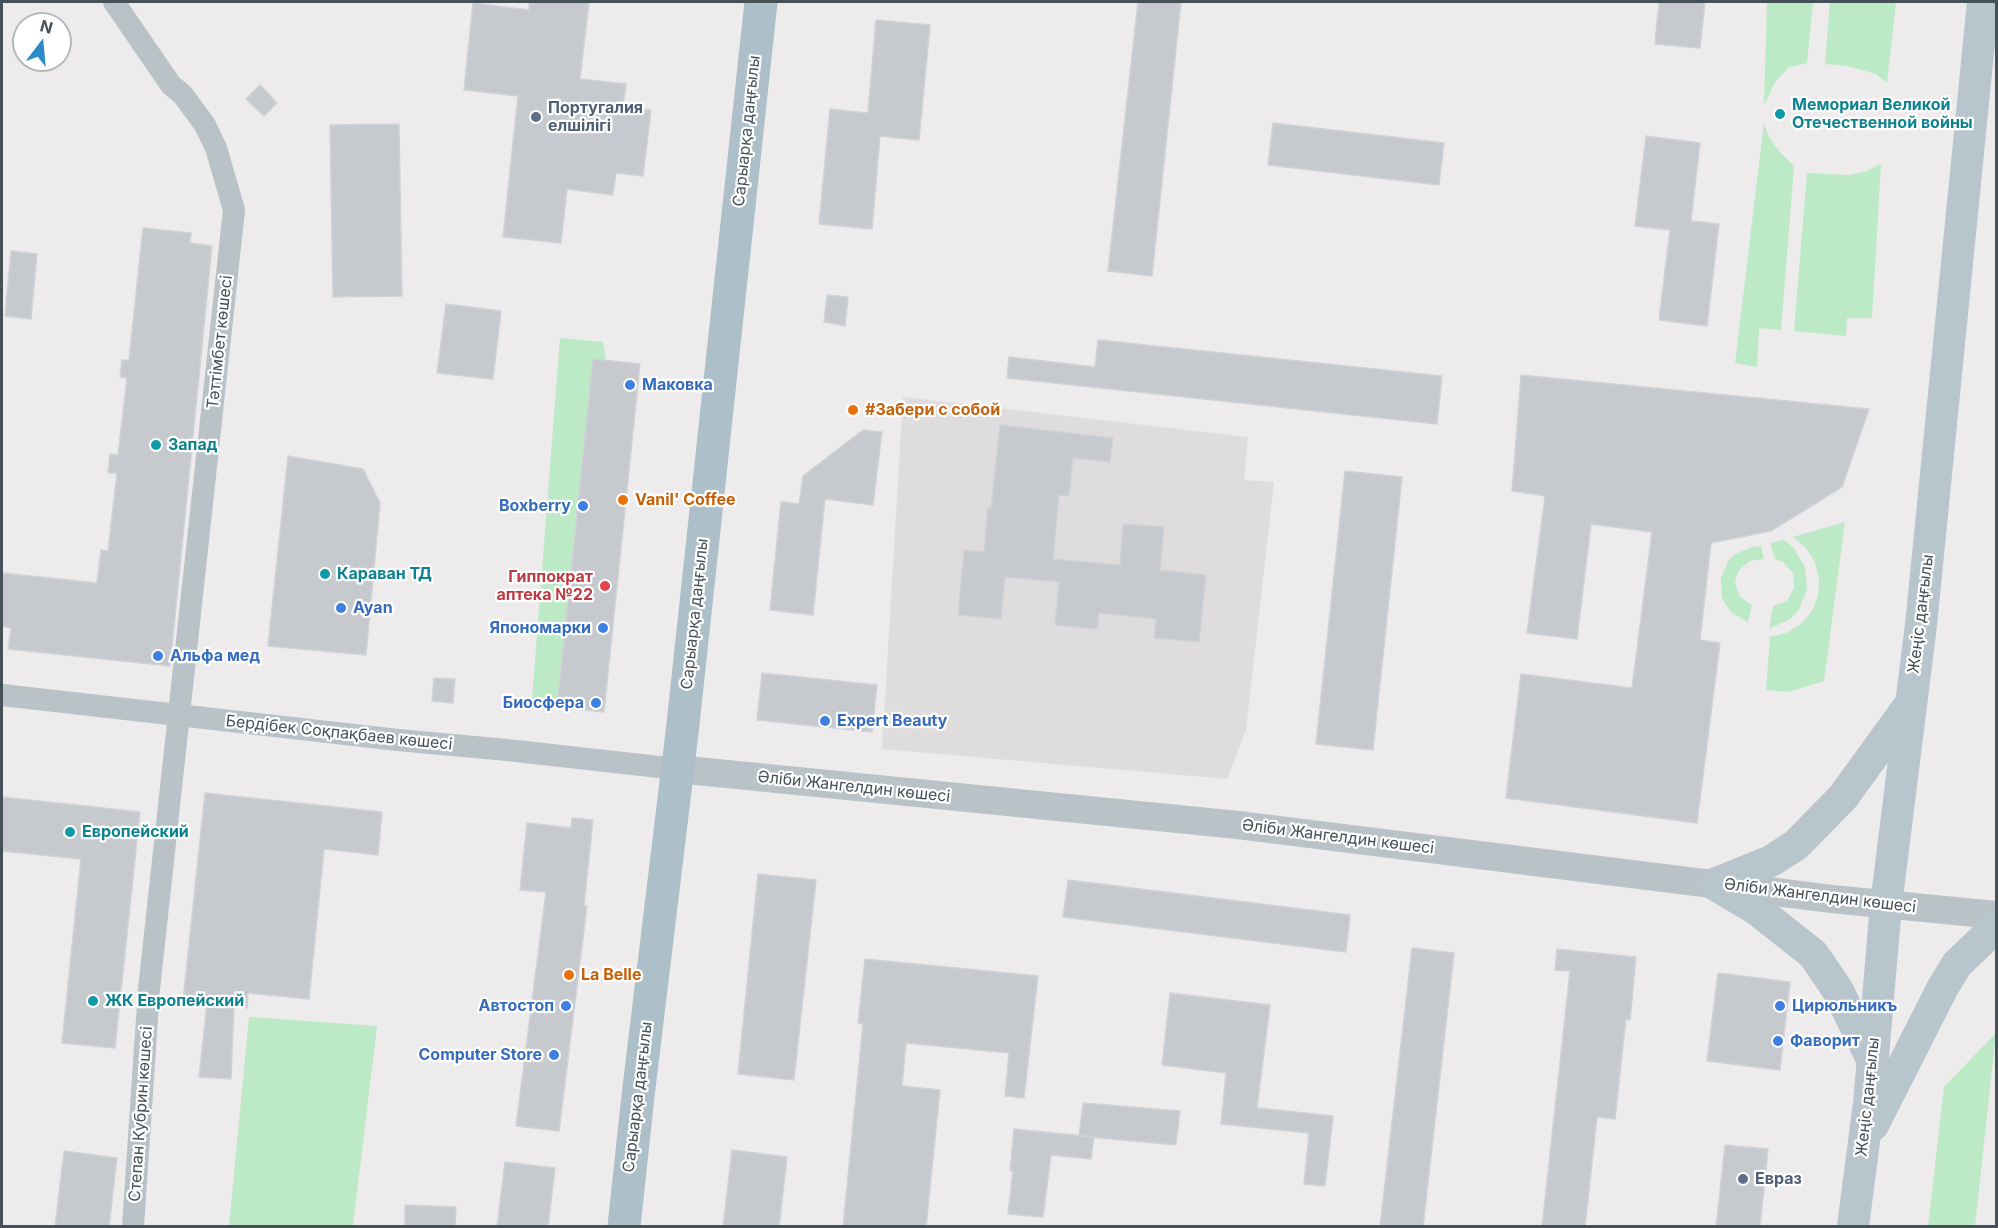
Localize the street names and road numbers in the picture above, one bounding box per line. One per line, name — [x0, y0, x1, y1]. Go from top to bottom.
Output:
street label: Сарыарқа даңғылы — [730, 54, 764, 208]
street label: Тәттімбет көшесі — [203, 274, 237, 410]
street label: Сарыарқа даңғылы — [678, 537, 712, 691]
street label: Жеңіс даңғылы — [1904, 553, 1938, 675]
street label: Бердібек Соқпақбаев көшесі — [225, 712, 453, 754]
street label: Әліби Жангелдин көшесі — [757, 767, 951, 807]
street label: Әліби Жангелдин көшесі — [1241, 816, 1435, 858]
street label: Әліби Жангелдин көшесі — [1723, 875, 1917, 917]
street label: Сарыарқа даңғылы — [619, 1020, 657, 1174]
street label: Степан Кубрин көшесі — [125, 1026, 157, 1202]
street label: Жеңіс даңғылы — [1852, 1036, 1884, 1158]

